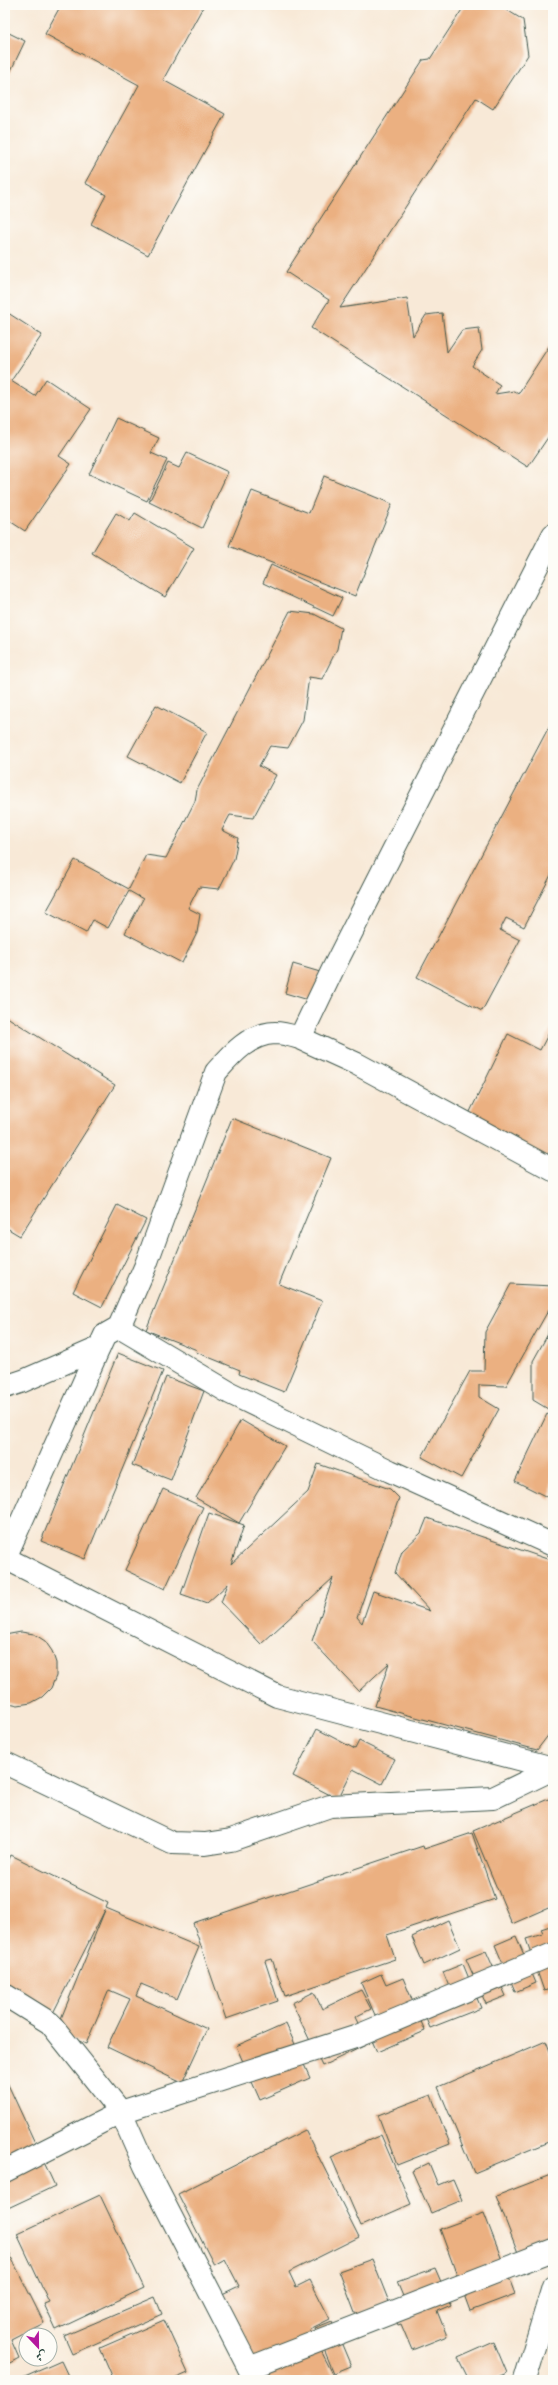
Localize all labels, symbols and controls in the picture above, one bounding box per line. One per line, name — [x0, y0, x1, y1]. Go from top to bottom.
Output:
north arrow — [18, 2327, 58, 2367]
text: ش — [34, 2348, 49, 2365]

